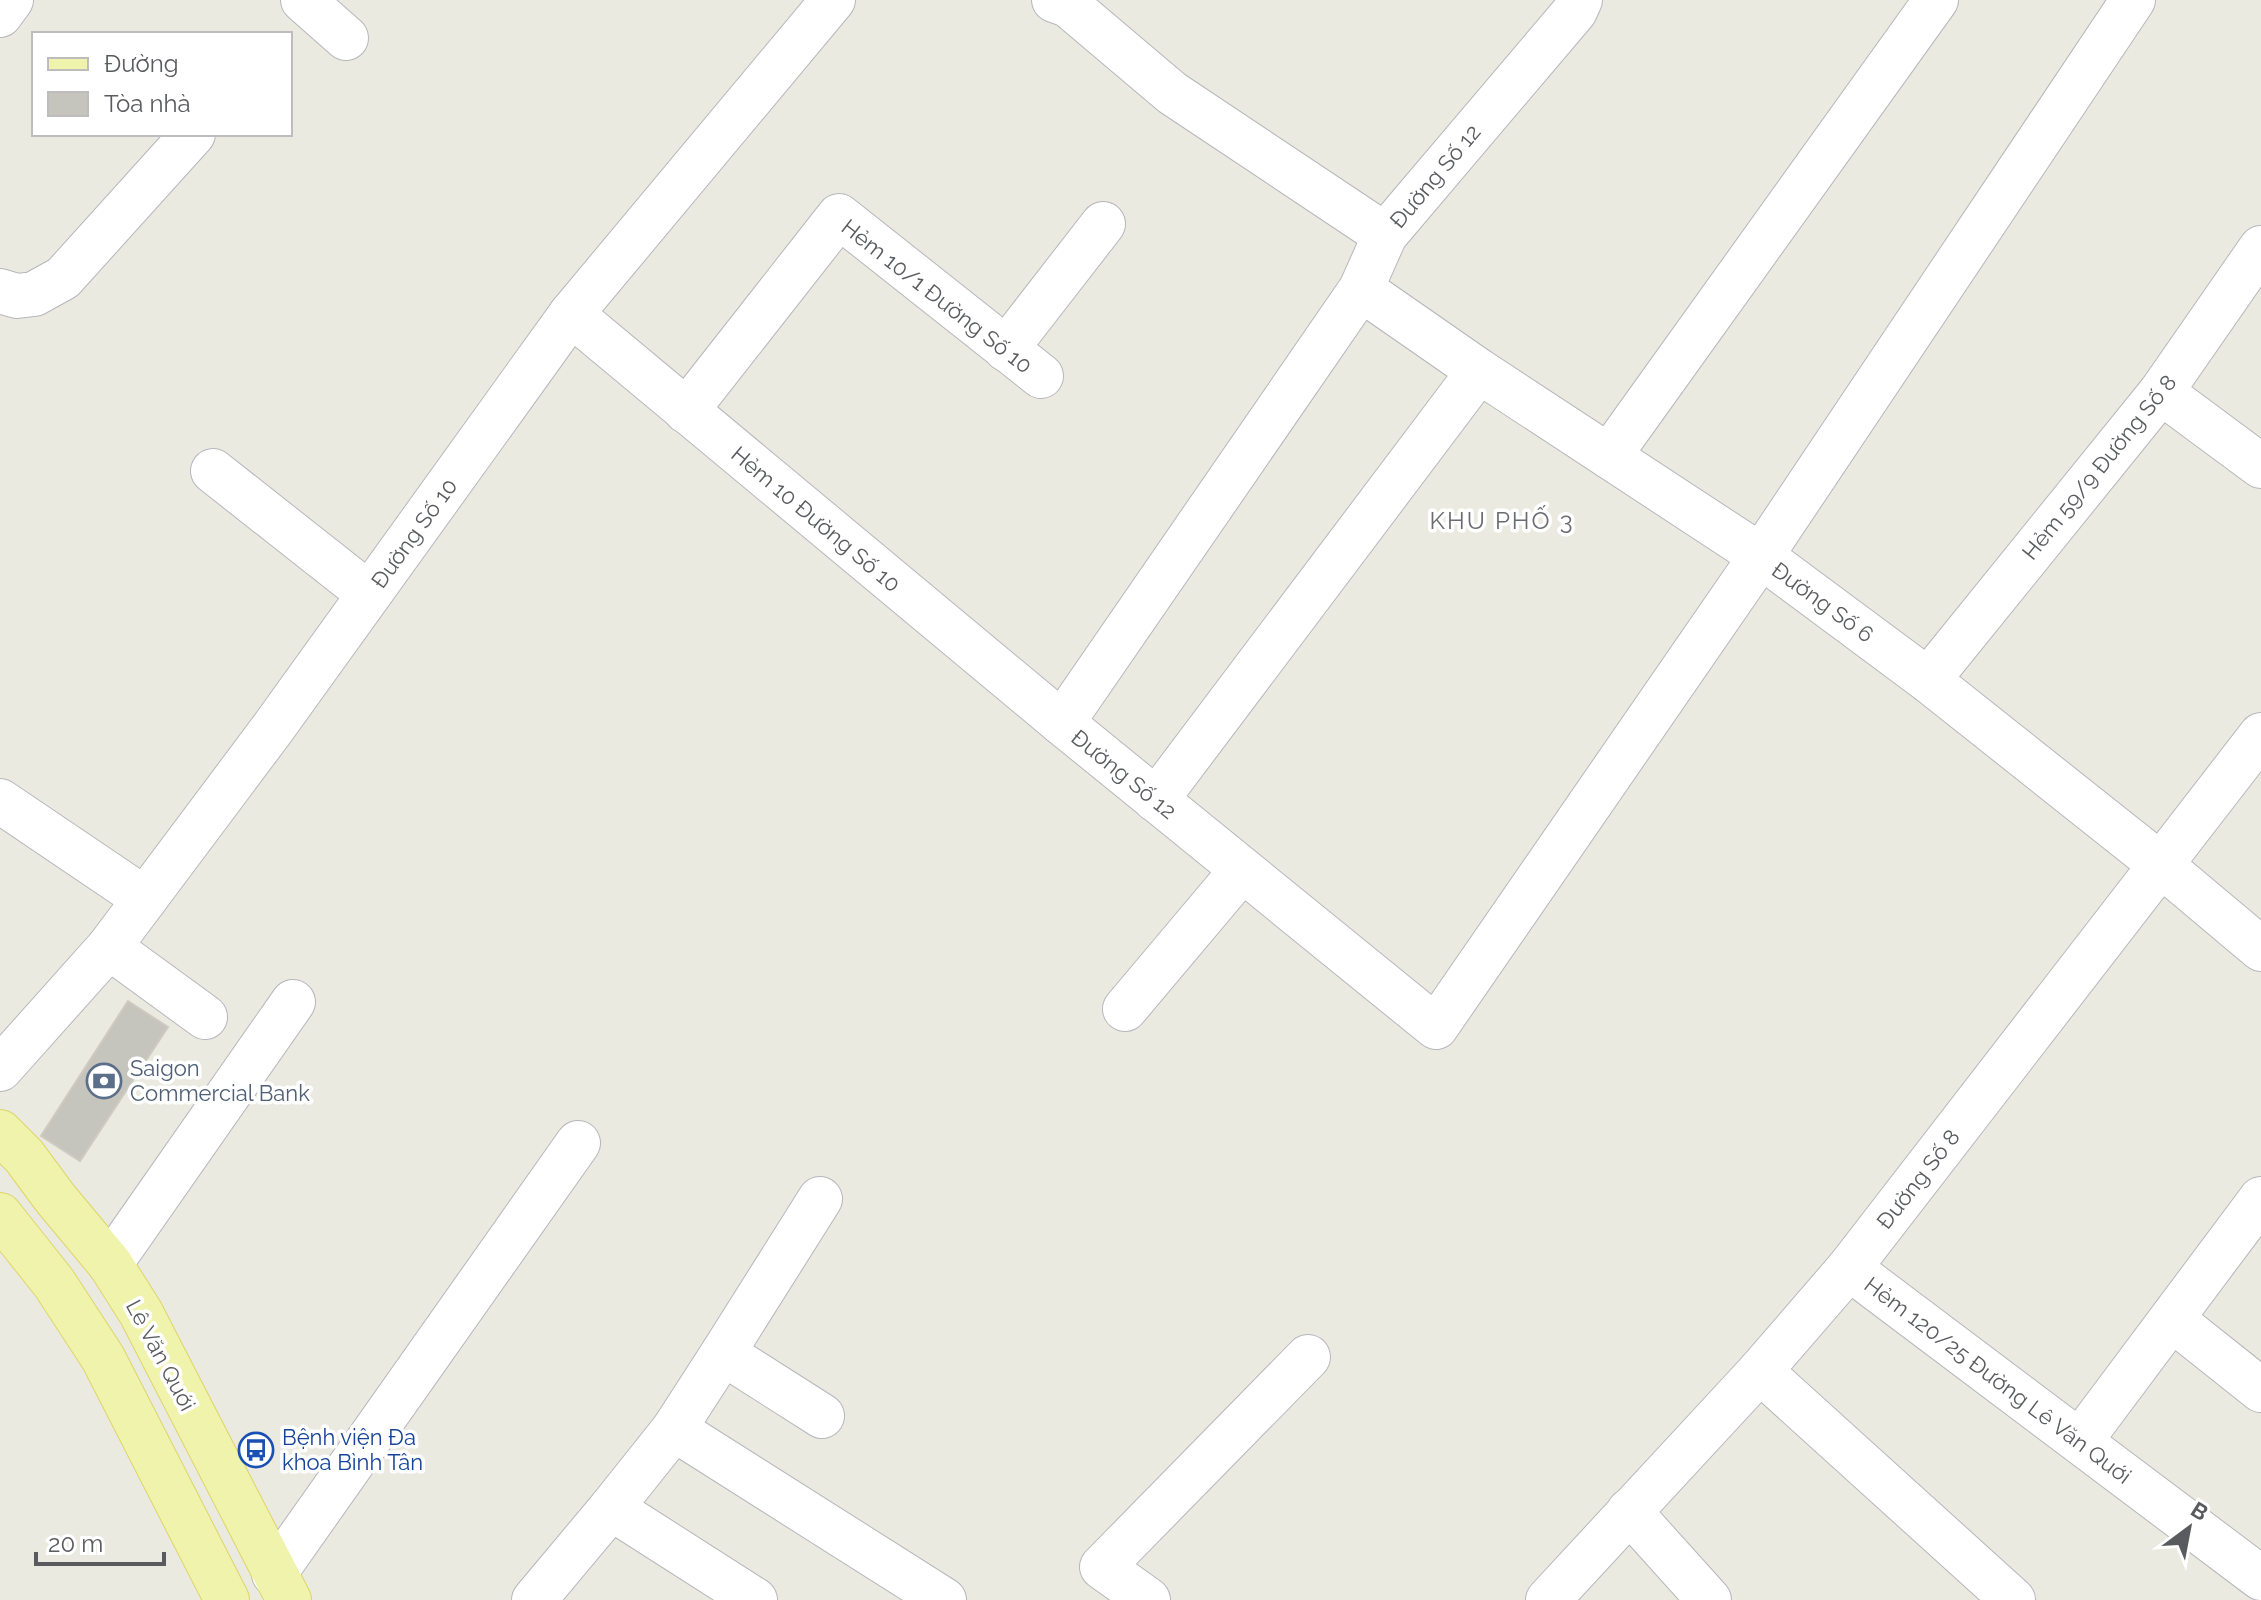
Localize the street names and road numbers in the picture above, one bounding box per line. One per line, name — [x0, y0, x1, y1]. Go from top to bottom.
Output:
street label: Đường Số 12 — [1384, 119, 1486, 233]
street label: Hẻm 10/1 Đường Số 10 — [837, 214, 1037, 378]
street label: Hẻm 59/9 Đường Số 8 — [2016, 369, 2182, 565]
street label: Hẻm 10 Đường Số 10 — [726, 441, 906, 597]
street label: Đường Số 10 — [366, 473, 462, 593]
street label: Đường Số 6 — [1767, 556, 1879, 648]
street label: Đường Số 12 — [1066, 724, 1182, 824]
street label: Đường Số 8 — [1871, 1124, 1965, 1234]
street label: Hẻm 120/25 Đường Lê Văn Quới — [1860, 1271, 2136, 1489]
street label: Lê Văn Quới — [121, 1295, 201, 1415]

